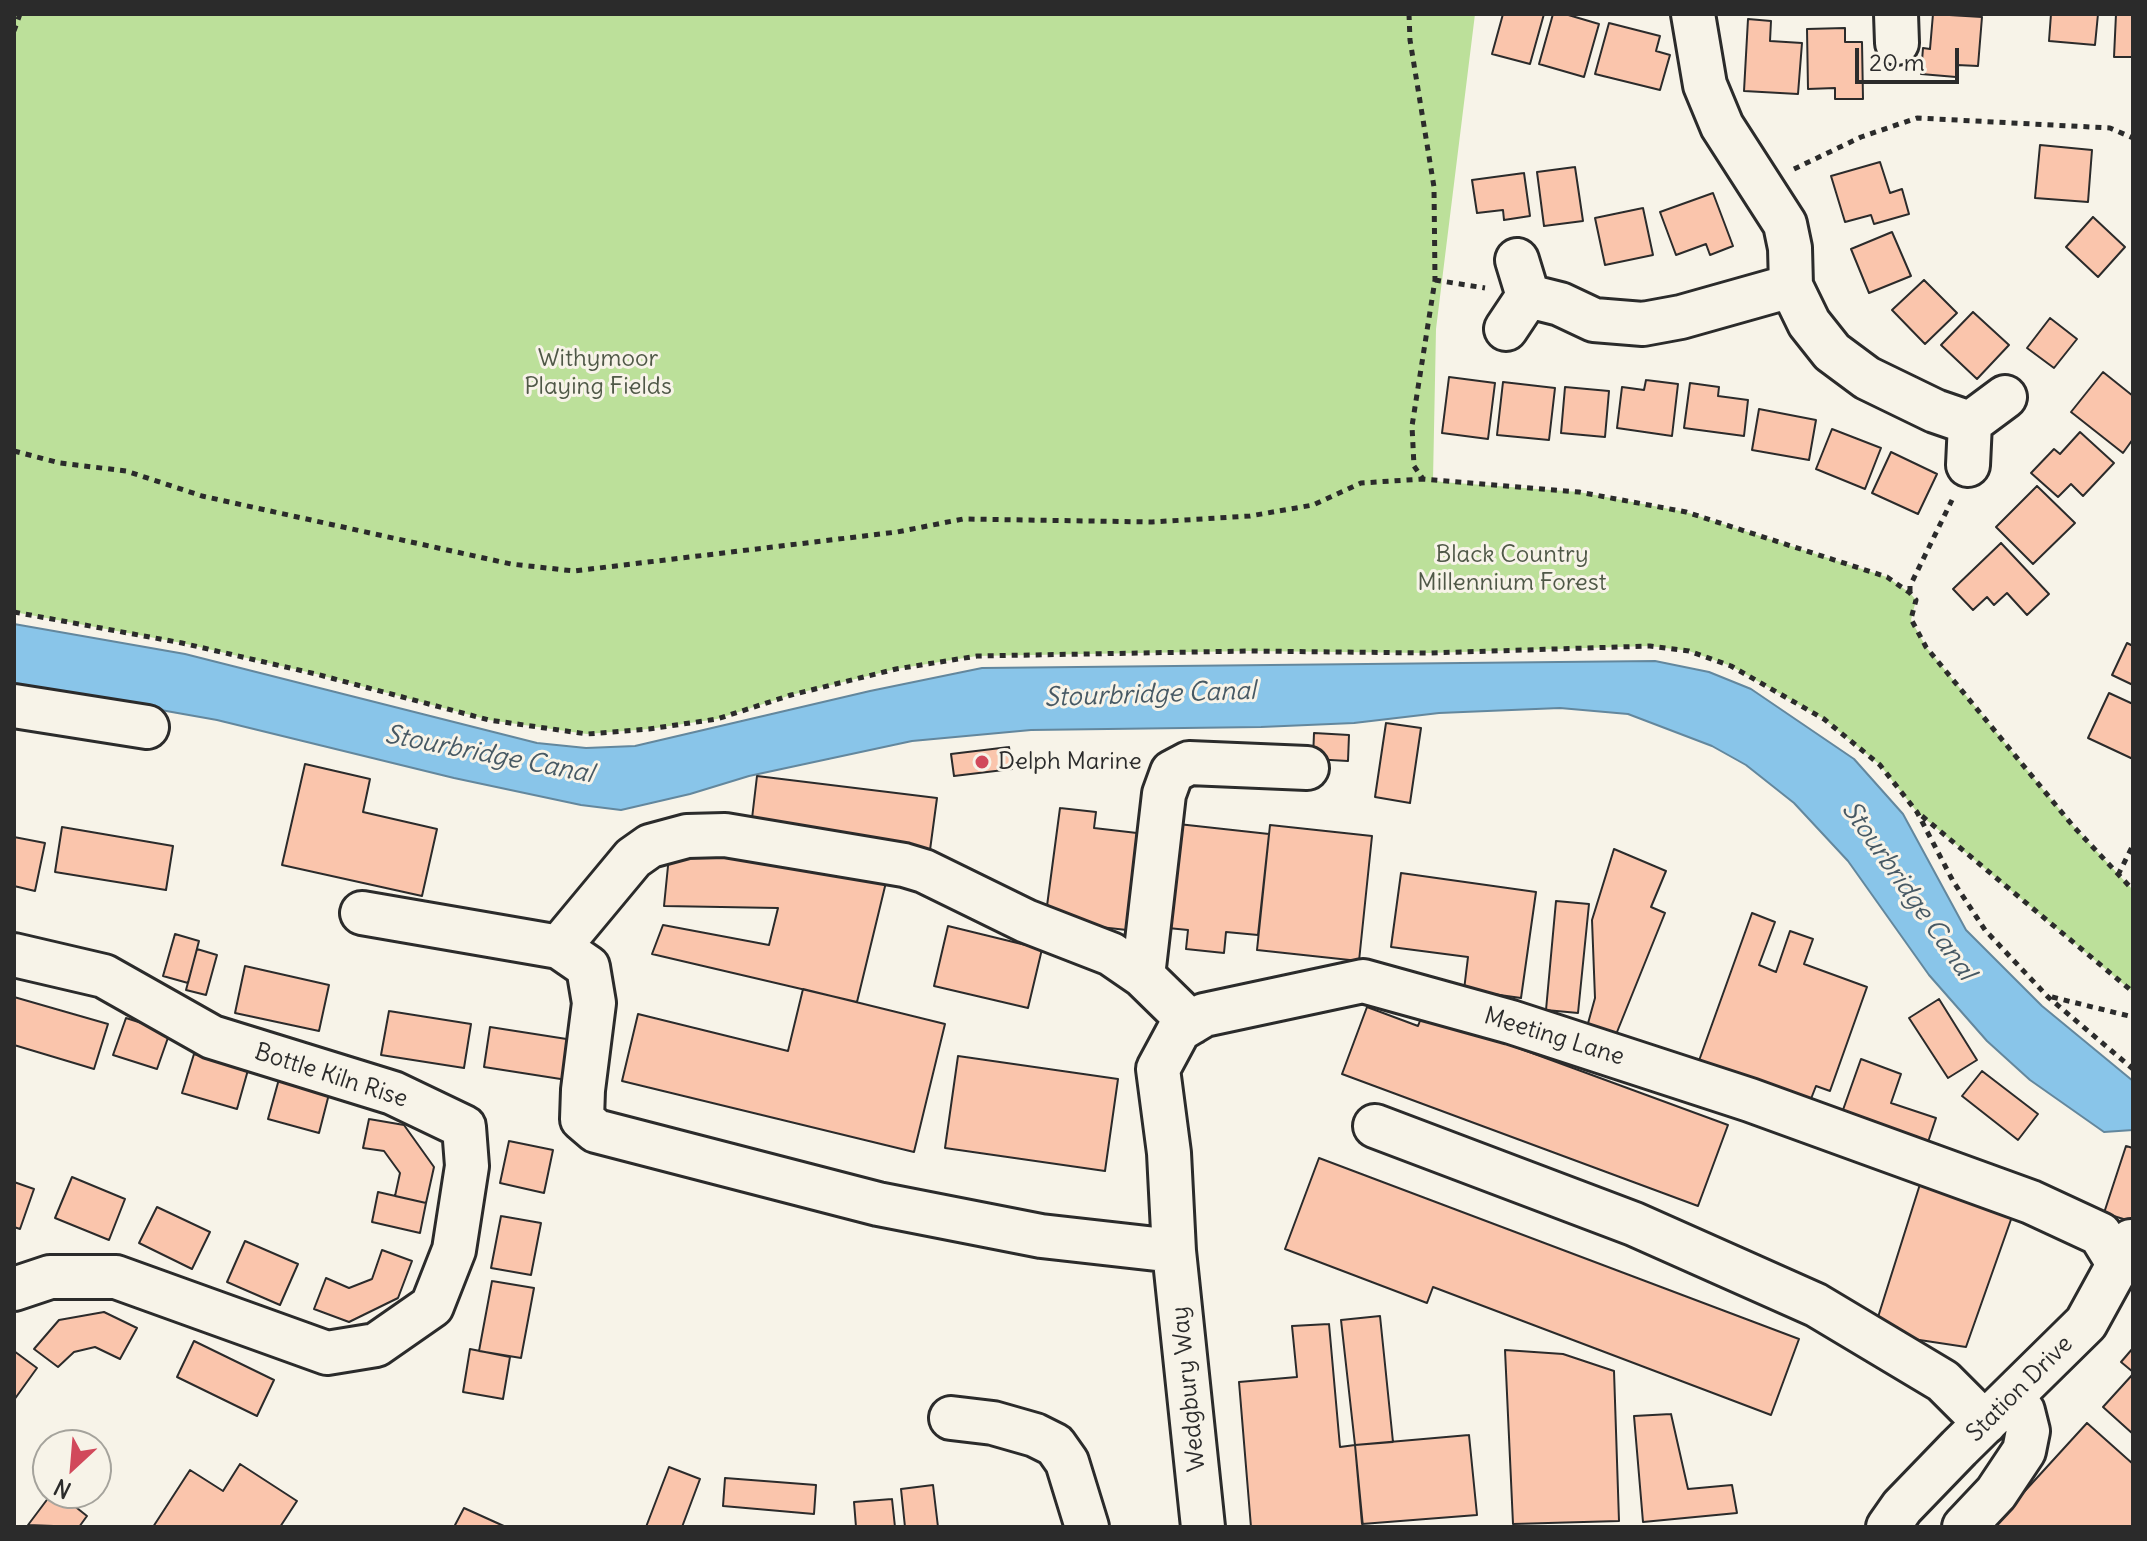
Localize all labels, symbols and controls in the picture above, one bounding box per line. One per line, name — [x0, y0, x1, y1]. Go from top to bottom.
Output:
scale bar — [1859, 32, 1963, 82]
text: 20 m — [1869, 47, 1925, 77]
park label: Withymoor Playing Fields — [524, 345, 672, 401]
park label: Black Country Millennium Forest — [1417, 541, 1607, 597]
water label: Stourbridge Canal — [1044, 676, 1256, 714]
water label: Stourbridge Canal — [382, 720, 596, 790]
place label: Delph Marine — [998, 748, 1142, 776]
marker: Delph Marine — [973, 753, 991, 771]
water label: Stourbridge Canal — [1835, 795, 1981, 987]
street label: Meeting Lane — [1480, 1002, 1628, 1072]
street label: Bottle Kiln Rise — [251, 1038, 411, 1114]
street label: Wedgbury Way — [1166, 1305, 1212, 1473]
street label: Station Drive — [1961, 1330, 2079, 1448]
north arrow — [32, 1429, 112, 1509]
text: N — [49, 1473, 75, 1505]

